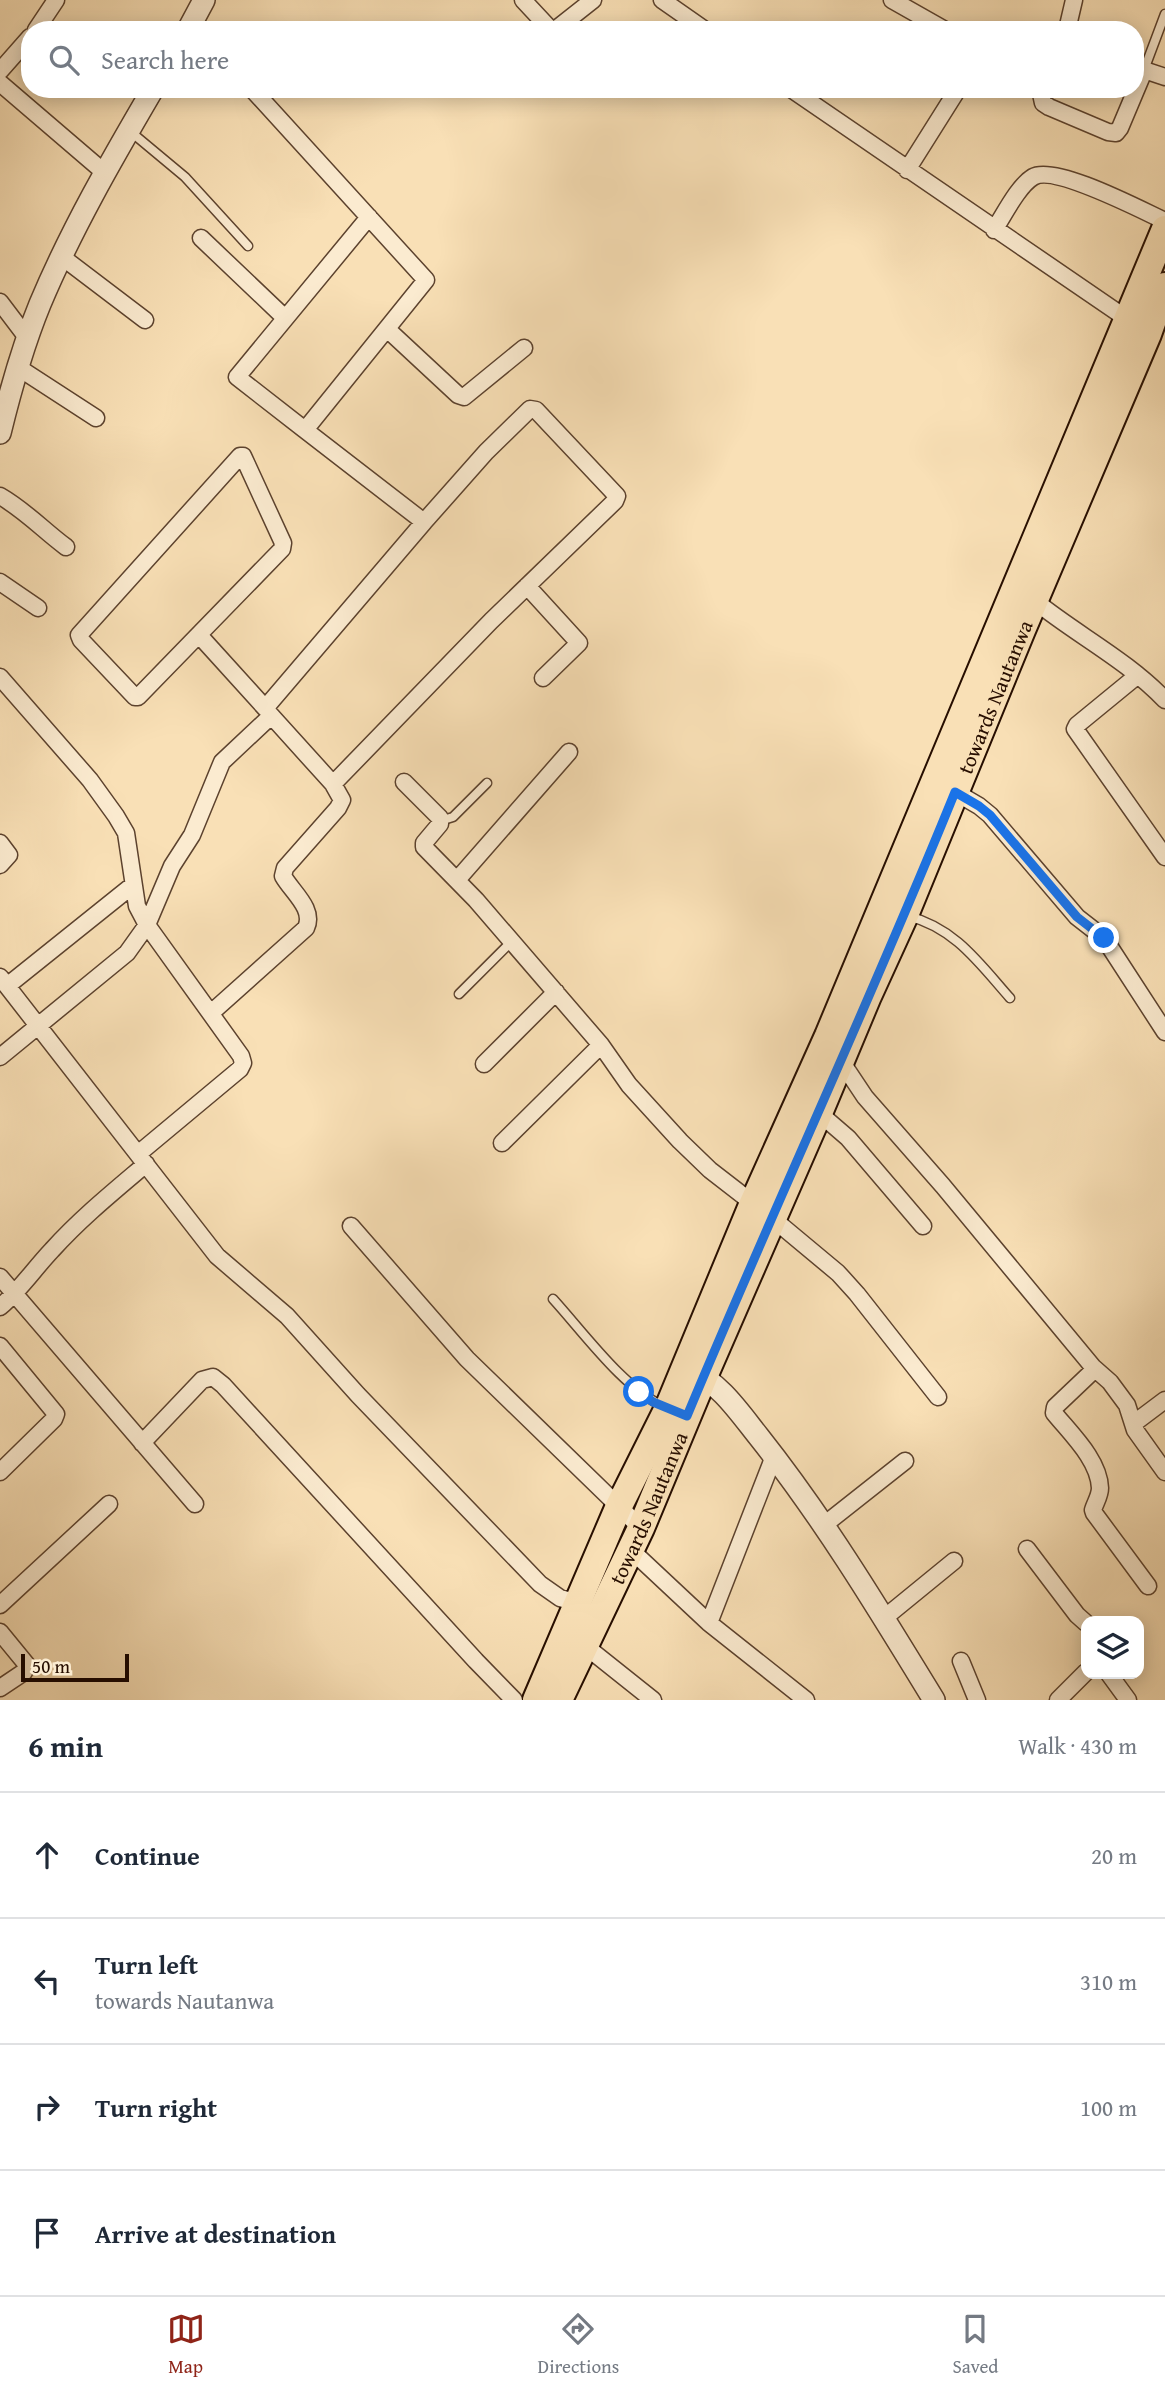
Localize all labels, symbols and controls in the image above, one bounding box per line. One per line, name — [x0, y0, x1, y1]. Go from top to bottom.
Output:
search box — [21, 21, 1144, 98]
text: Search here — [101, 40, 229, 79]
icon: search — [45, 41, 83, 79]
street label: towards Nautanwa — [949, 615, 1040, 778]
route end — [1088, 922, 1119, 953]
route start — [623, 1376, 654, 1407]
street label: towards Nautanwa — [601, 1427, 695, 1589]
map controls — [1081, 1616, 1144, 1679]
button: layers — [1081, 1616, 1144, 1679]
scale bar — [21, 1651, 130, 1683]
text: 50 m — [32, 1652, 70, 1680]
text: 6 min — [28, 1724, 103, 1768]
text: Walk · 430 m — [1018, 1729, 1137, 1762]
icon: ahead — [28, 1836, 66, 1874]
text: Continue — [95, 1836, 200, 1875]
text: 20 m — [1091, 1839, 1137, 1872]
text: Turn left — [95, 1945, 198, 1984]
icon: left — [28, 1962, 66, 2000]
text: 310 m — [1080, 1965, 1137, 1998]
text: towards Nautanwa — [95, 1984, 274, 2017]
icon: right — [28, 2088, 66, 2126]
text: Turn right — [95, 2088, 217, 2127]
text: 100 m — [1080, 2091, 1137, 2124]
icon: arrive — [28, 2214, 66, 2252]
text: Arrive at destination — [95, 2214, 336, 2253]
tab: Map — [167, 2310, 205, 2380]
tab: Directions — [538, 2310, 619, 2380]
tab: Saved — [952, 2310, 998, 2380]

